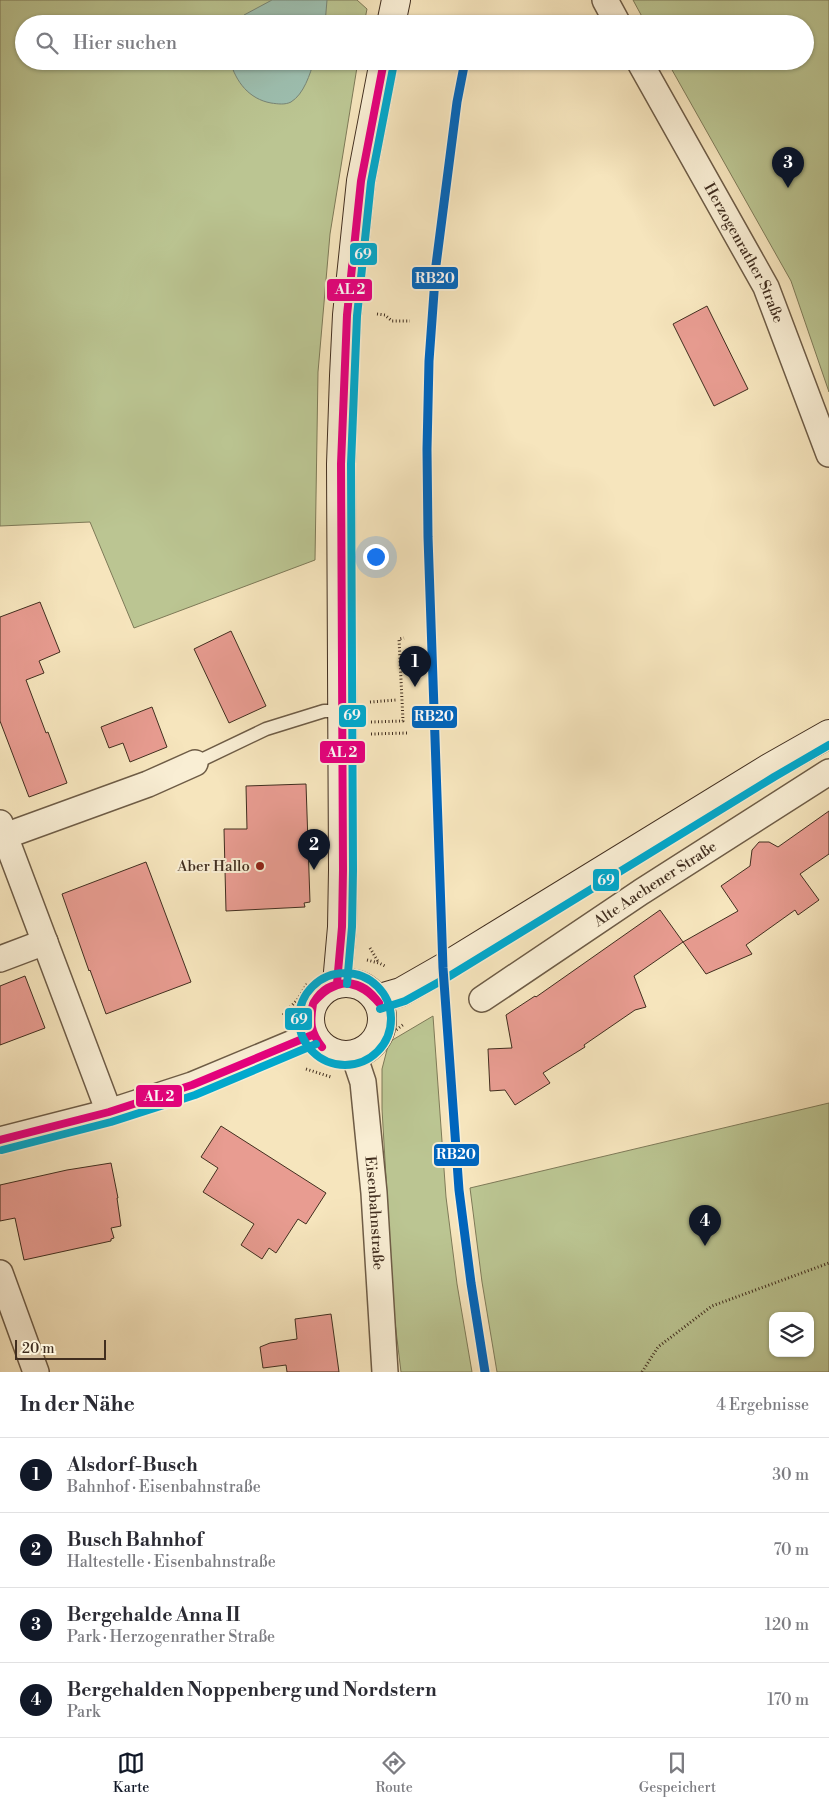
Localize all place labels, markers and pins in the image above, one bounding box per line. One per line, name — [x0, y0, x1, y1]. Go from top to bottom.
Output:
pin: 3 — [772, 147, 804, 188]
pin: 1 — [399, 646, 431, 687]
pin: 2 — [298, 829, 330, 870]
place label: Aber Hallo — [176, 857, 250, 876]
marker: Aber Hallo — [254, 860, 266, 872]
pin: 4 — [689, 1205, 721, 1246]

